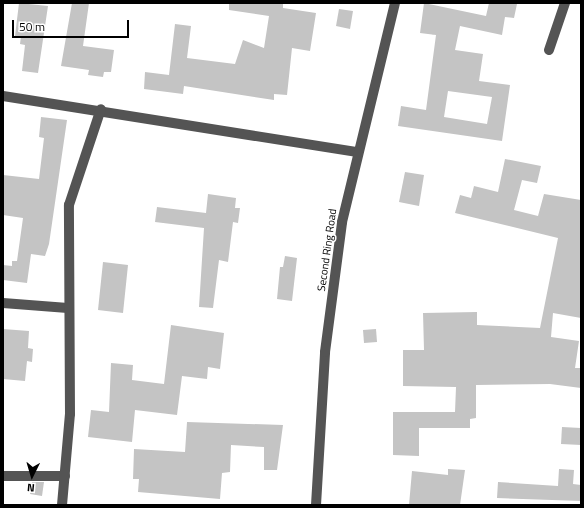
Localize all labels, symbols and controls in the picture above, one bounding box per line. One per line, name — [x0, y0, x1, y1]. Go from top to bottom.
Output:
scale bar — [14, 12, 131, 38]
text: 50 m — [19, 17, 45, 36]
street label: Second Ring Road — [315, 208, 339, 292]
north arrow — [12, 456, 52, 496]
text: N — [26, 480, 35, 496]

